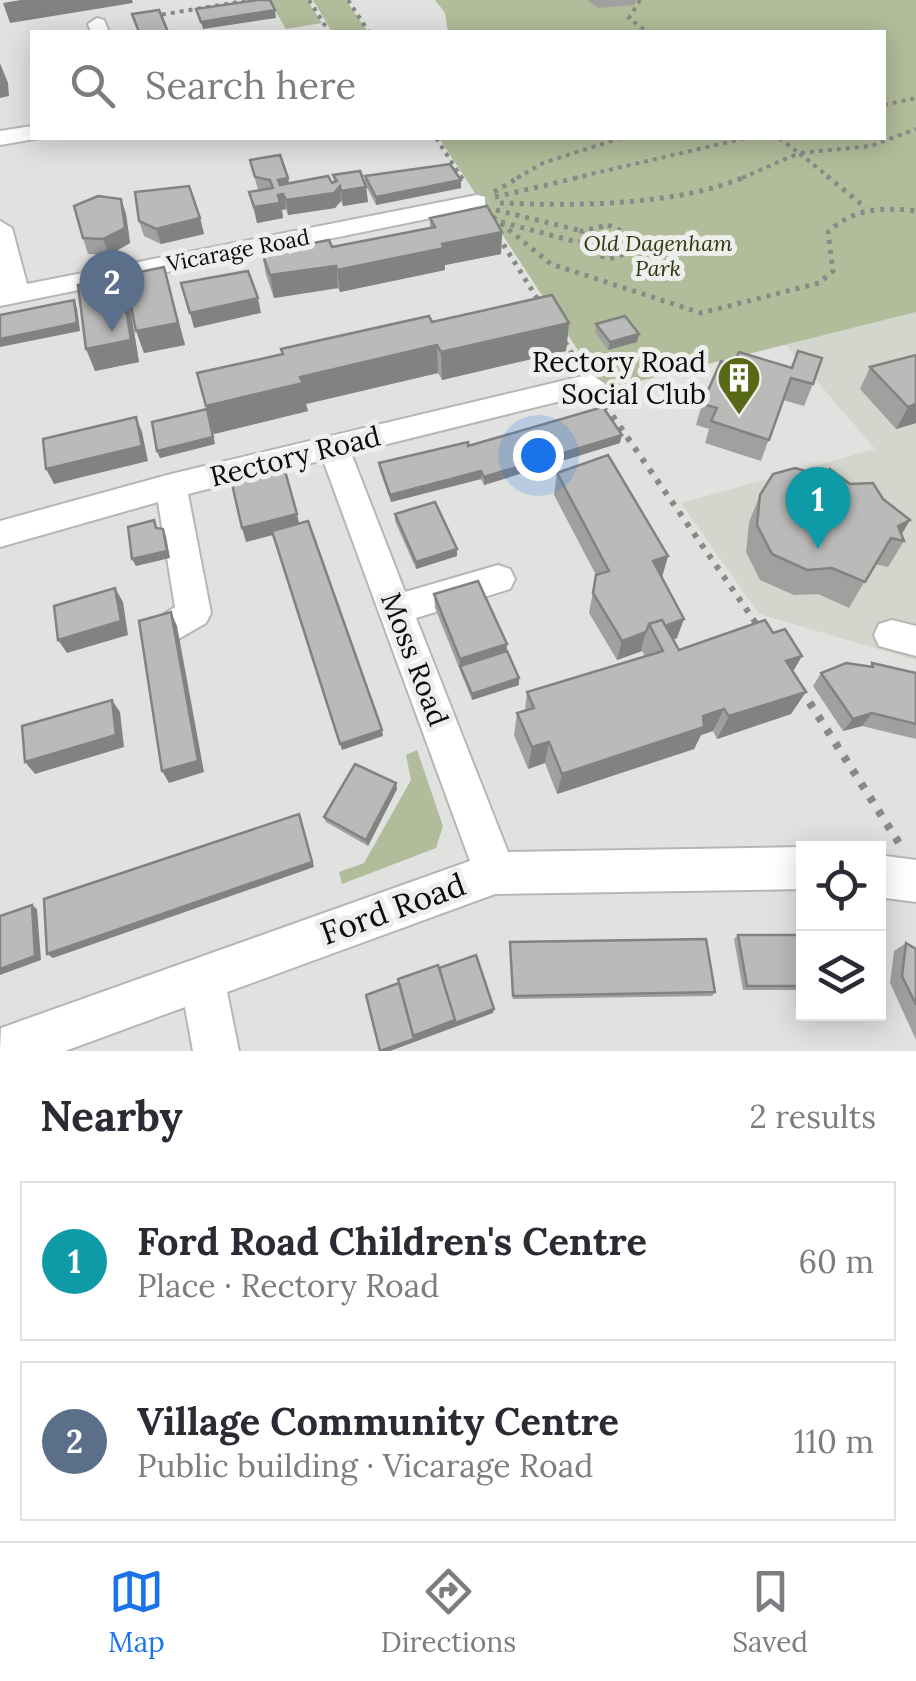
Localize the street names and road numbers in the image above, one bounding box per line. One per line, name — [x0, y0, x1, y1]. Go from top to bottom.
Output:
street label: Vicarage Road — [163, 222, 312, 278]
street label: Rectory Road — [206, 417, 384, 495]
street label: Moss Road — [373, 587, 457, 731]
street label: Ford Road — [315, 863, 471, 954]

